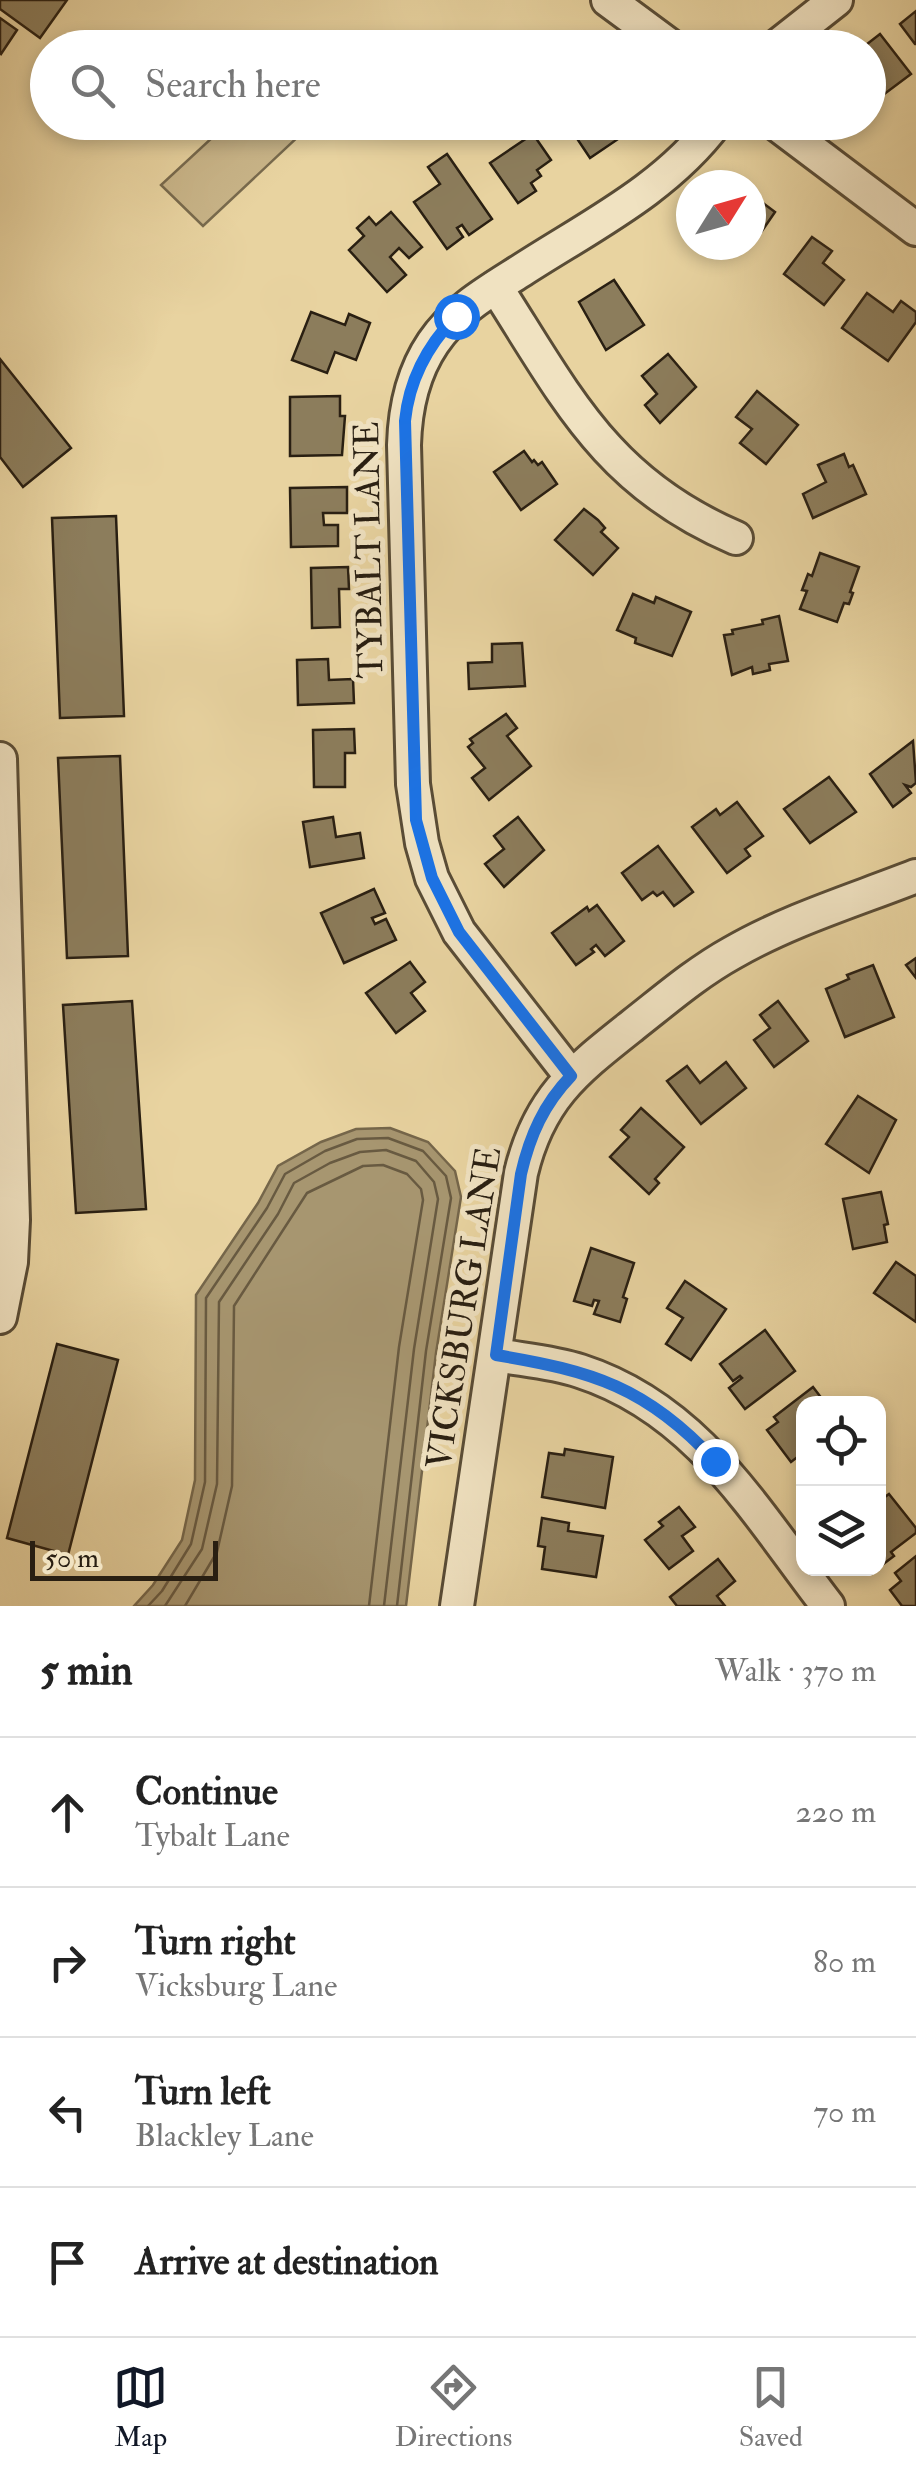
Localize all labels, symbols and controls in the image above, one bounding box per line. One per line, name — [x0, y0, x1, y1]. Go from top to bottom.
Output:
search box — [30, 30, 886, 140]
icon: search — [65, 58, 120, 113]
text: Search here — [145, 61, 321, 109]
north arrow — [676, 170, 766, 260]
route start — [434, 294, 480, 340]
street label: TYBALT LANE — [345, 421, 393, 679]
street label: VICKSBURG LANE — [417, 1144, 511, 1472]
map controls — [796, 1396, 886, 1576]
button: locate — [796, 1396, 886, 1486]
route end — [693, 1439, 739, 1485]
button: layers — [796, 1486, 886, 1576]
scale bar — [30, 1536, 218, 1580]
text: 50 m — [45, 1541, 99, 1576]
text: 5 min — [40, 1645, 133, 1697]
text: Walk · 370 m — [715, 1651, 876, 1691]
text: Continue — [135, 1768, 278, 1816]
icon: ahead — [40, 1785, 95, 1840]
text: 220 m — [796, 1792, 876, 1832]
text: Tybalt Lane — [135, 1816, 290, 1856]
text: Turn right — [135, 1918, 296, 1966]
icon: right — [40, 1935, 95, 1990]
text: 80 m — [813, 1942, 876, 1982]
text: Vicksburg Lane — [135, 1966, 337, 2006]
text: Turn left — [135, 2068, 271, 2116]
icon: left — [40, 2085, 95, 2140]
text: 70 m — [813, 2092, 876, 2132]
text: Blackley Lane — [135, 2116, 314, 2156]
icon: arrive — [40, 2235, 95, 2290]
text: Arrive at destination — [135, 2238, 439, 2286]
tab: Map — [113, 2360, 168, 2455]
tab: Directions — [395, 2360, 512, 2455]
tab: Saved — [739, 2360, 803, 2455]

